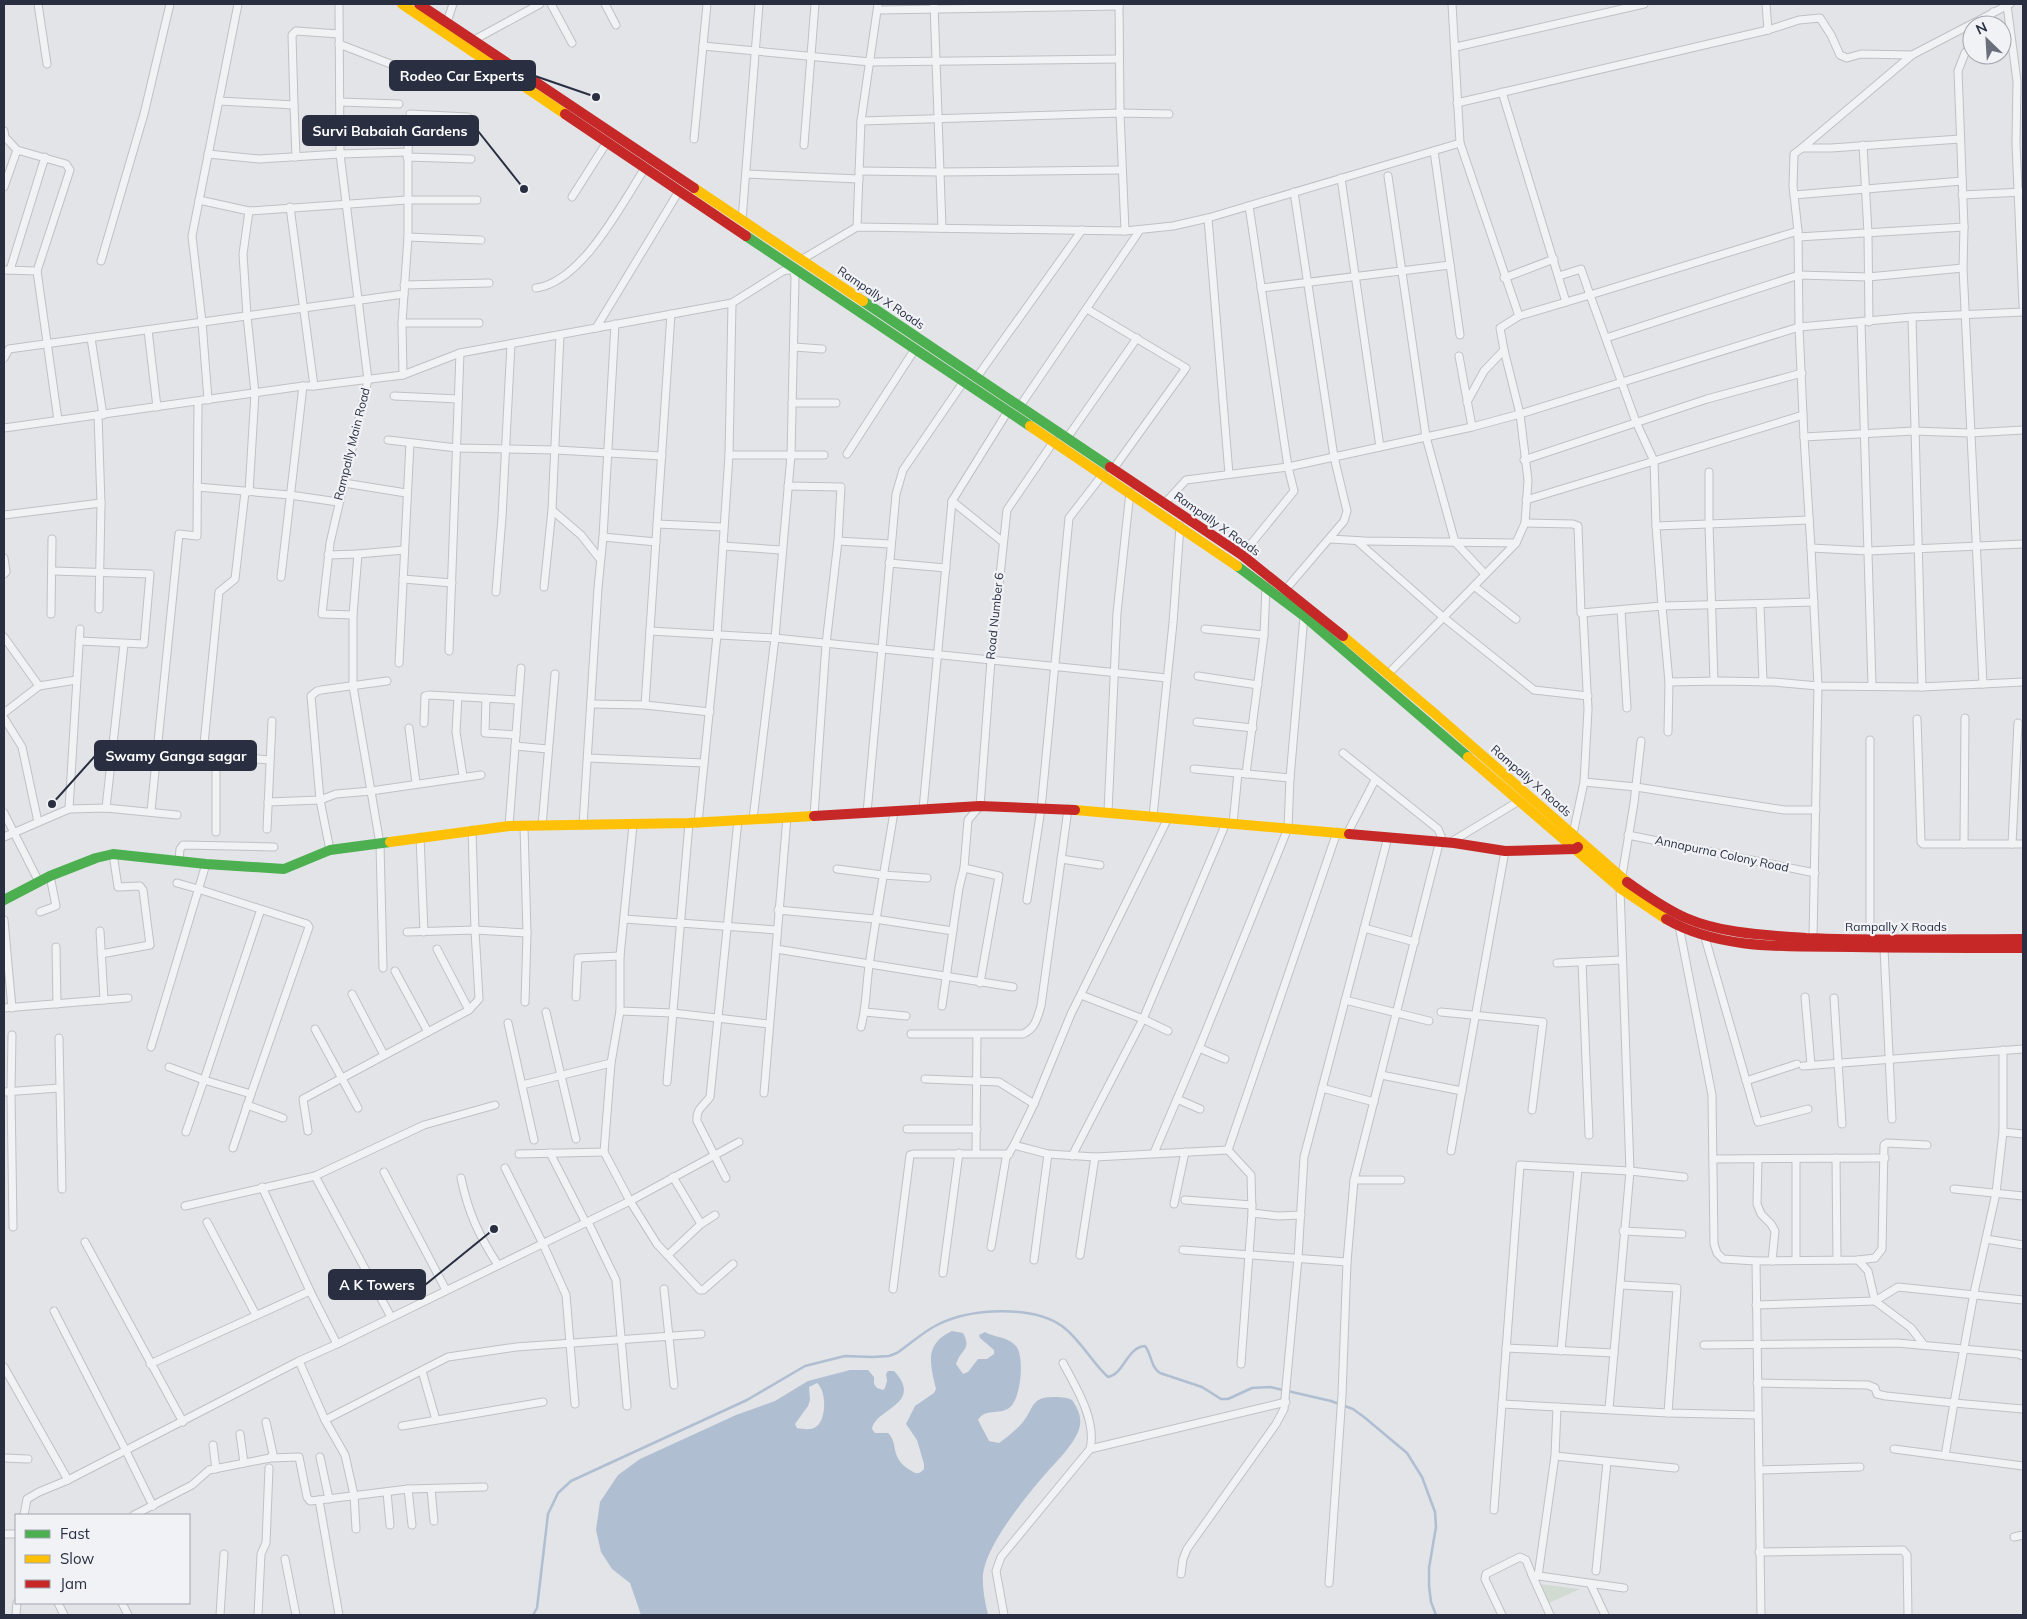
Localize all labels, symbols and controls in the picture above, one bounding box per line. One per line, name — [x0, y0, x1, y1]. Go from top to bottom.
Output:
north arrow — [1962, 15, 2012, 65]
text: N — [1973, 18, 1990, 39]
callout: Rodeo Car Experts — [390, 61, 535, 90]
text: Rodeo Car Experts — [400, 67, 524, 85]
callout: Survi Babaiah Gardens — [303, 116, 478, 145]
text: Survi Babaiah Gardens — [313, 122, 467, 140]
street label: Rampally X Roads — [835, 263, 928, 332]
street label: Rampally Main Road — [330, 386, 373, 502]
street label: Rampally X Roads — [1171, 488, 1263, 559]
street label: Road Number 6 — [982, 572, 1007, 660]
callout: Swamy Ganga sagar — [95, 741, 256, 770]
street label: Rampally X Roads — [1488, 742, 1575, 820]
text: Swamy Ganga sagar — [105, 747, 247, 765]
street label: Annapurna Colony Road — [1654, 832, 1790, 875]
street label: Rampally X Roads — [1845, 919, 1947, 934]
callout: A K Towers — [329, 1270, 425, 1299]
text: A K Towers — [339, 1276, 415, 1294]
legend — [15, 1514, 190, 1604]
text: Fast — [60, 1524, 90, 1543]
text: Slow — [60, 1549, 94, 1568]
text: Jam — [60, 1574, 87, 1593]

